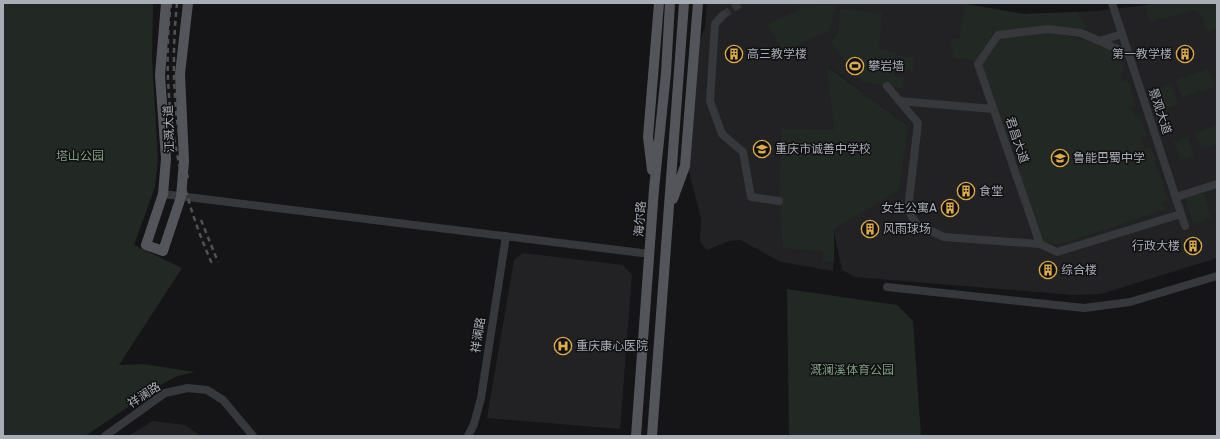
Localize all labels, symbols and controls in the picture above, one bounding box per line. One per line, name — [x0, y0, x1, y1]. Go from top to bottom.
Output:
building icon: 高三教学楼 — [724, 44, 744, 64]
building icon: 第一教学楼 — [1175, 44, 1195, 64]
place label: 高三教学楼 — [747, 46, 807, 61]
place label: 第一教学楼 — [1112, 46, 1172, 61]
sports icon: 攀岩墙 — [845, 56, 865, 76]
place label: 攀岩墙 — [868, 58, 904, 73]
street label: 景观大道 — [1146, 86, 1175, 136]
street label: 江溉大道 — [160, 105, 177, 153]
street label: 君昌大道 — [1003, 115, 1032, 165]
school or university icon: 重庆市诚善中学校 — [752, 139, 772, 159]
place label: 重庆市诚善中学校 — [775, 141, 871, 156]
park label: 塔山公园 — [56, 148, 104, 163]
school or university icon: 鲁能巴蜀中学 — [1050, 148, 1070, 168]
place label: 鲁能巴蜀中学 — [1073, 150, 1145, 165]
building icon: 食堂 — [956, 181, 976, 201]
place label: 食堂 — [979, 183, 1003, 198]
building icon: 女生公寓A — [940, 198, 960, 218]
street label: 海尔路 — [631, 200, 648, 237]
place label: 女生公寓A — [881, 200, 937, 215]
building icon: 风雨球场 — [860, 219, 880, 239]
place label: 风雨球场 — [883, 221, 931, 236]
building icon: 行政大楼 — [1183, 236, 1203, 256]
place label: 行政大楼 — [1132, 238, 1180, 253]
building icon: 综合楼 — [1038, 260, 1058, 280]
place label: 综合楼 — [1061, 262, 1097, 277]
street label: 祥澜路 — [467, 316, 488, 354]
hospital icon: 重庆康心医院 — [553, 336, 573, 356]
place label: 重庆康心医院 — [576, 338, 648, 353]
park label: 溉澜溪体育公园 — [810, 362, 894, 377]
street label: 祥澜路 — [125, 378, 163, 411]

